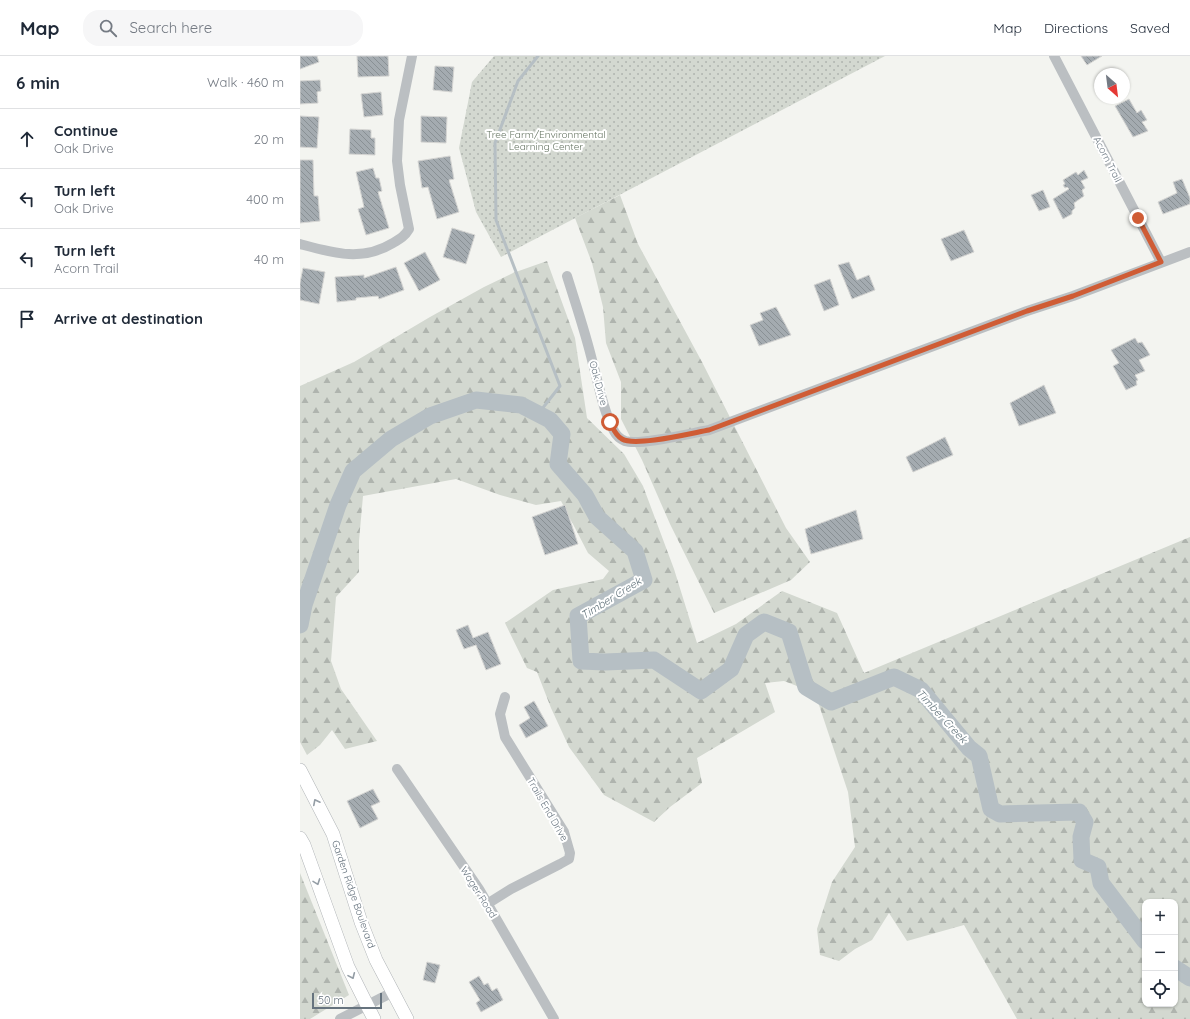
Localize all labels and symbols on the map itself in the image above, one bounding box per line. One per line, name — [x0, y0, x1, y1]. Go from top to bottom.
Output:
north arrow — [1094, 68, 1130, 104]
park label: Tree Farm/Environmental Learning Center — [486, 128, 606, 153]
street label: Acorn Trail — [1090, 134, 1125, 184]
route end — [1129, 209, 1147, 227]
street label: Oak Drive — [586, 359, 611, 407]
route start — [601, 413, 619, 431]
water label: Timber Creek — [578, 573, 645, 622]
water label: Timber Creek — [913, 686, 971, 747]
street label: Trails End Drive — [524, 775, 571, 844]
one-way arrow — [314, 799, 321, 806]
street label: Garden Ridge Boulevard — [329, 838, 378, 950]
street label: Wager Road — [458, 864, 500, 921]
one-way arrow — [312, 878, 321, 885]
one-way arrow — [347, 972, 355, 980]
scale bar — [312, 991, 382, 1010]

